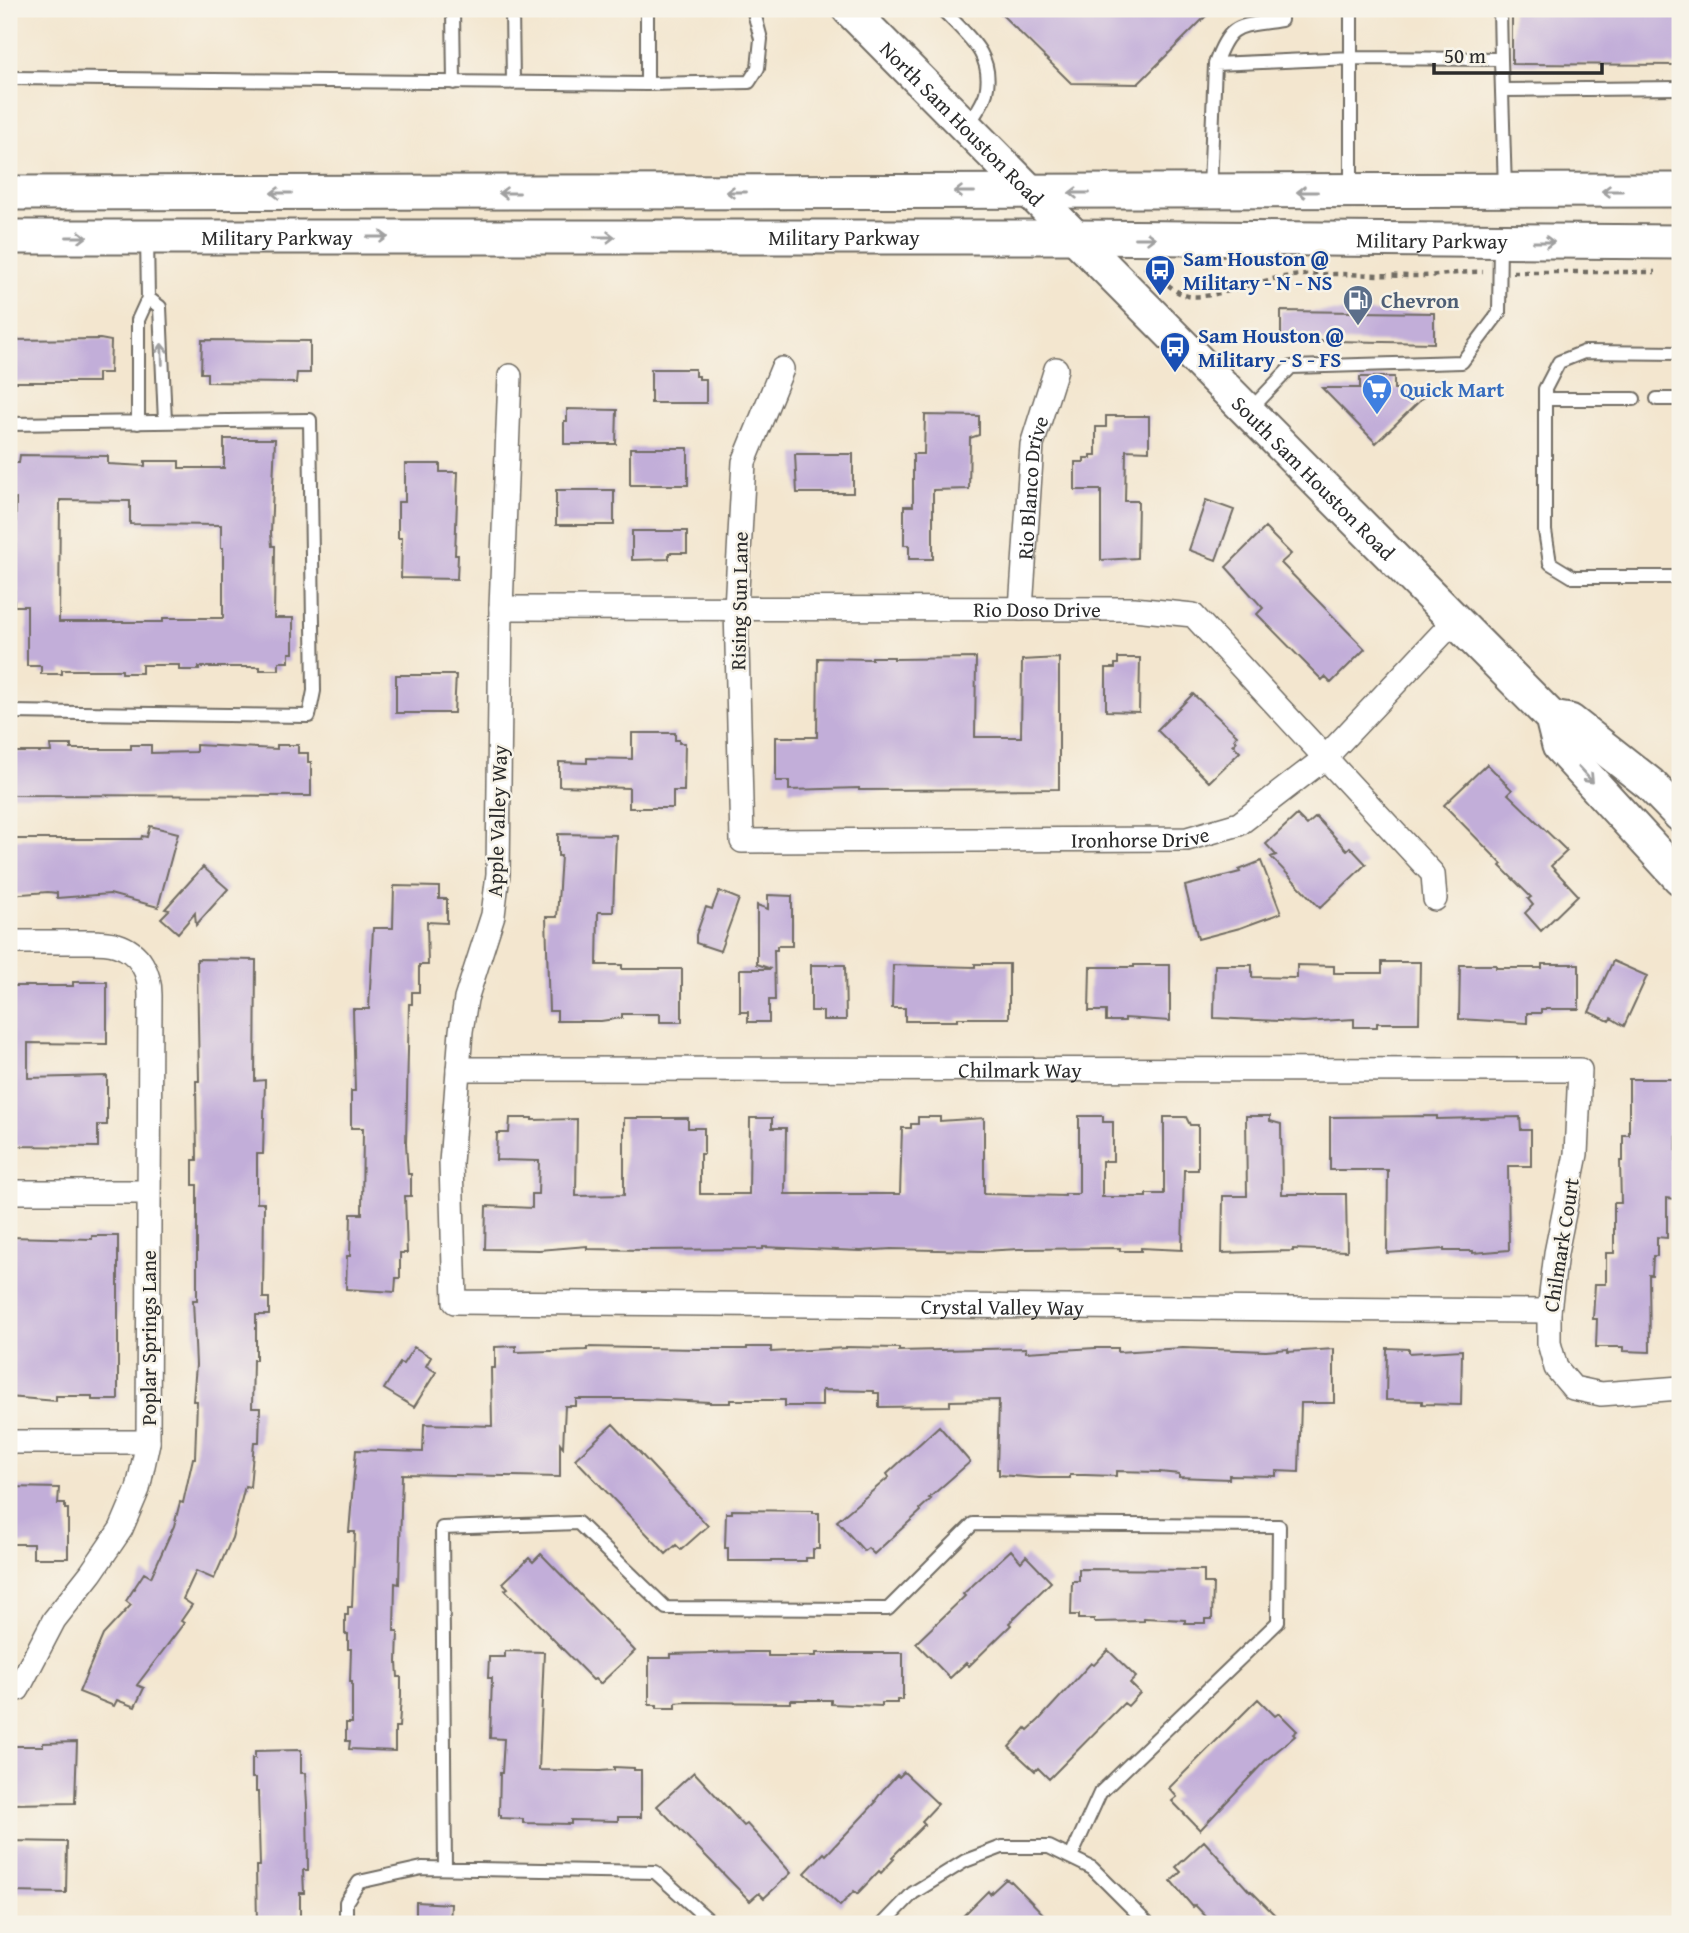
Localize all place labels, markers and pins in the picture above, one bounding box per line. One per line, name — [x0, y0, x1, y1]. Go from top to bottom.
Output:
place label: Sam Houston @ Military - N - NS — [1183, 243, 1333, 298]
bus stop icon: Sam Houston @ Military - N - NS — [1143, 253, 1177, 297]
fuel station icon: Chevron — [1341, 283, 1375, 327]
place label: Chevron — [1381, 285, 1460, 316]
place label: Sam Houston @ Military - S - FS — [1198, 320, 1344, 375]
bus stop icon: Sam Houston @ Military - S - FS — [1158, 330, 1192, 374]
supermarket icon: Quick Mart — [1360, 372, 1394, 416]
place label: Quick Mart — [1400, 374, 1504, 405]

